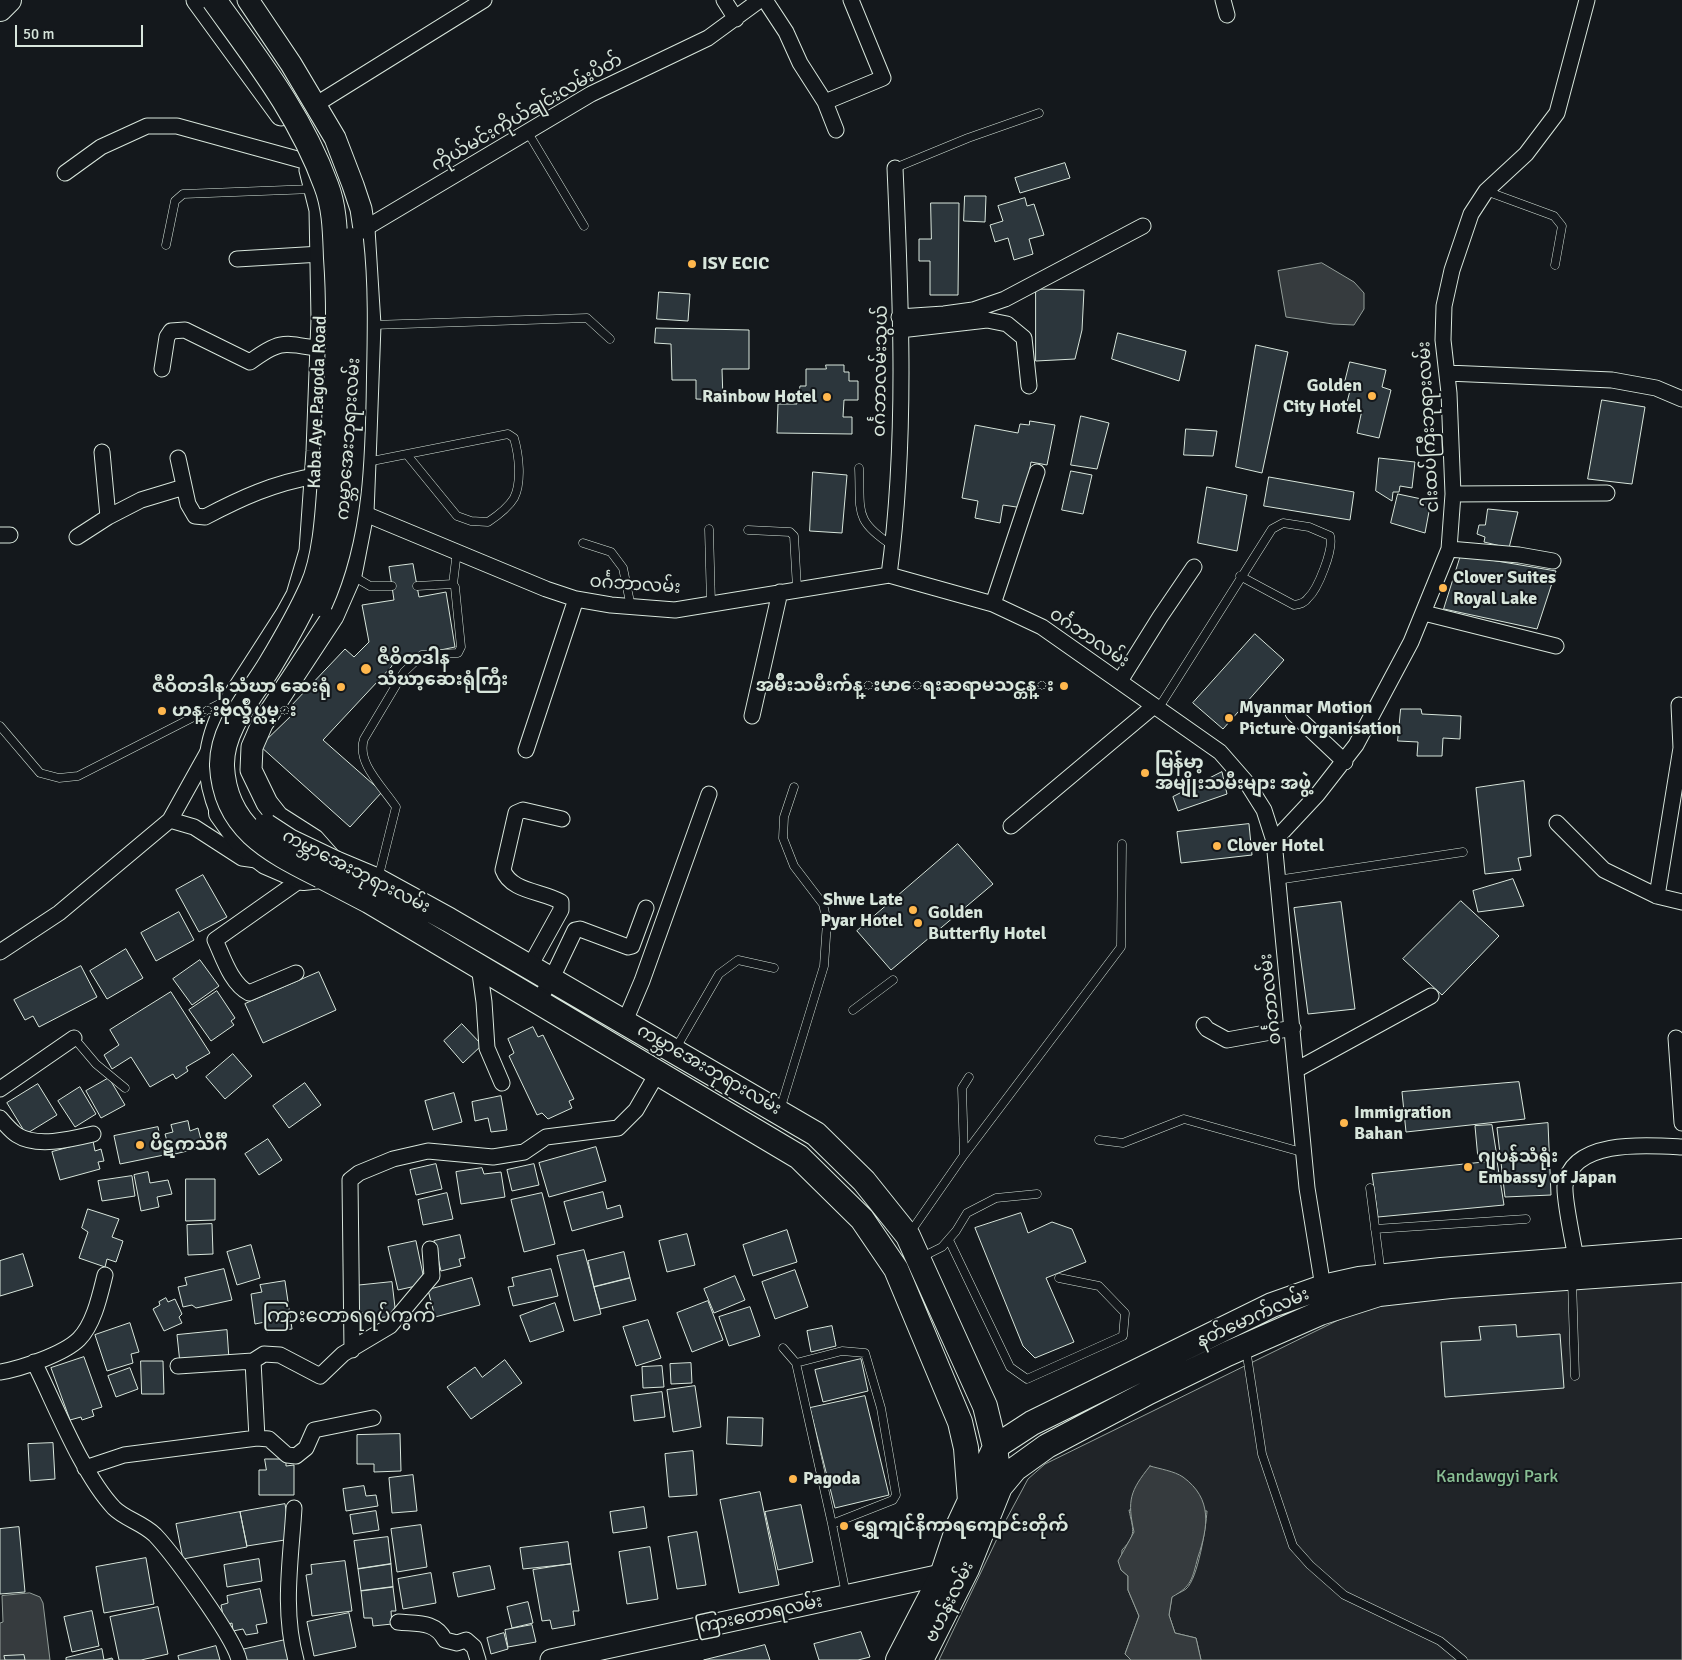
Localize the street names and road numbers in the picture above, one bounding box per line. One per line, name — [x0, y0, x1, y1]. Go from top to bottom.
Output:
street label: ကိုယ်မင်းကိုယ်ချင်းလမ်းပိတ် — [428, 49, 626, 177]
street label: ဝင်္ဂဘာလမ်းသွယ် — [869, 305, 893, 437]
street label: Kaba Aye Pagoda Road — [304, 315, 332, 489]
street label: ငါးထပ်ကြီးဘုရားလမ်း — [1414, 341, 1444, 513]
street label: ကမ္ဘာအေးဘုရားလမ်း — [333, 357, 365, 521]
street label: ဝင်္ဂဘာလမ်း — [589, 571, 681, 599]
street label: ဝင်္ဂဘာလမ်း — [1045, 604, 1133, 672]
street label: ကမ္ဘာအေးဘုရားလမ်း — [279, 825, 433, 919]
street label: ဝင်္ဂဘာလမ်း — [1255, 953, 1287, 1045]
street label: ကမ္ဘာအေးဘုရားလမ်း — [633, 1020, 785, 1120]
street label: နတ်မောက်လမ်း — [1193, 1284, 1313, 1352]
street label: ဗဟန်းလမ်း — [921, 1558, 979, 1646]
street label: ကြားတောရလမ်း — [693, 1591, 825, 1639]

